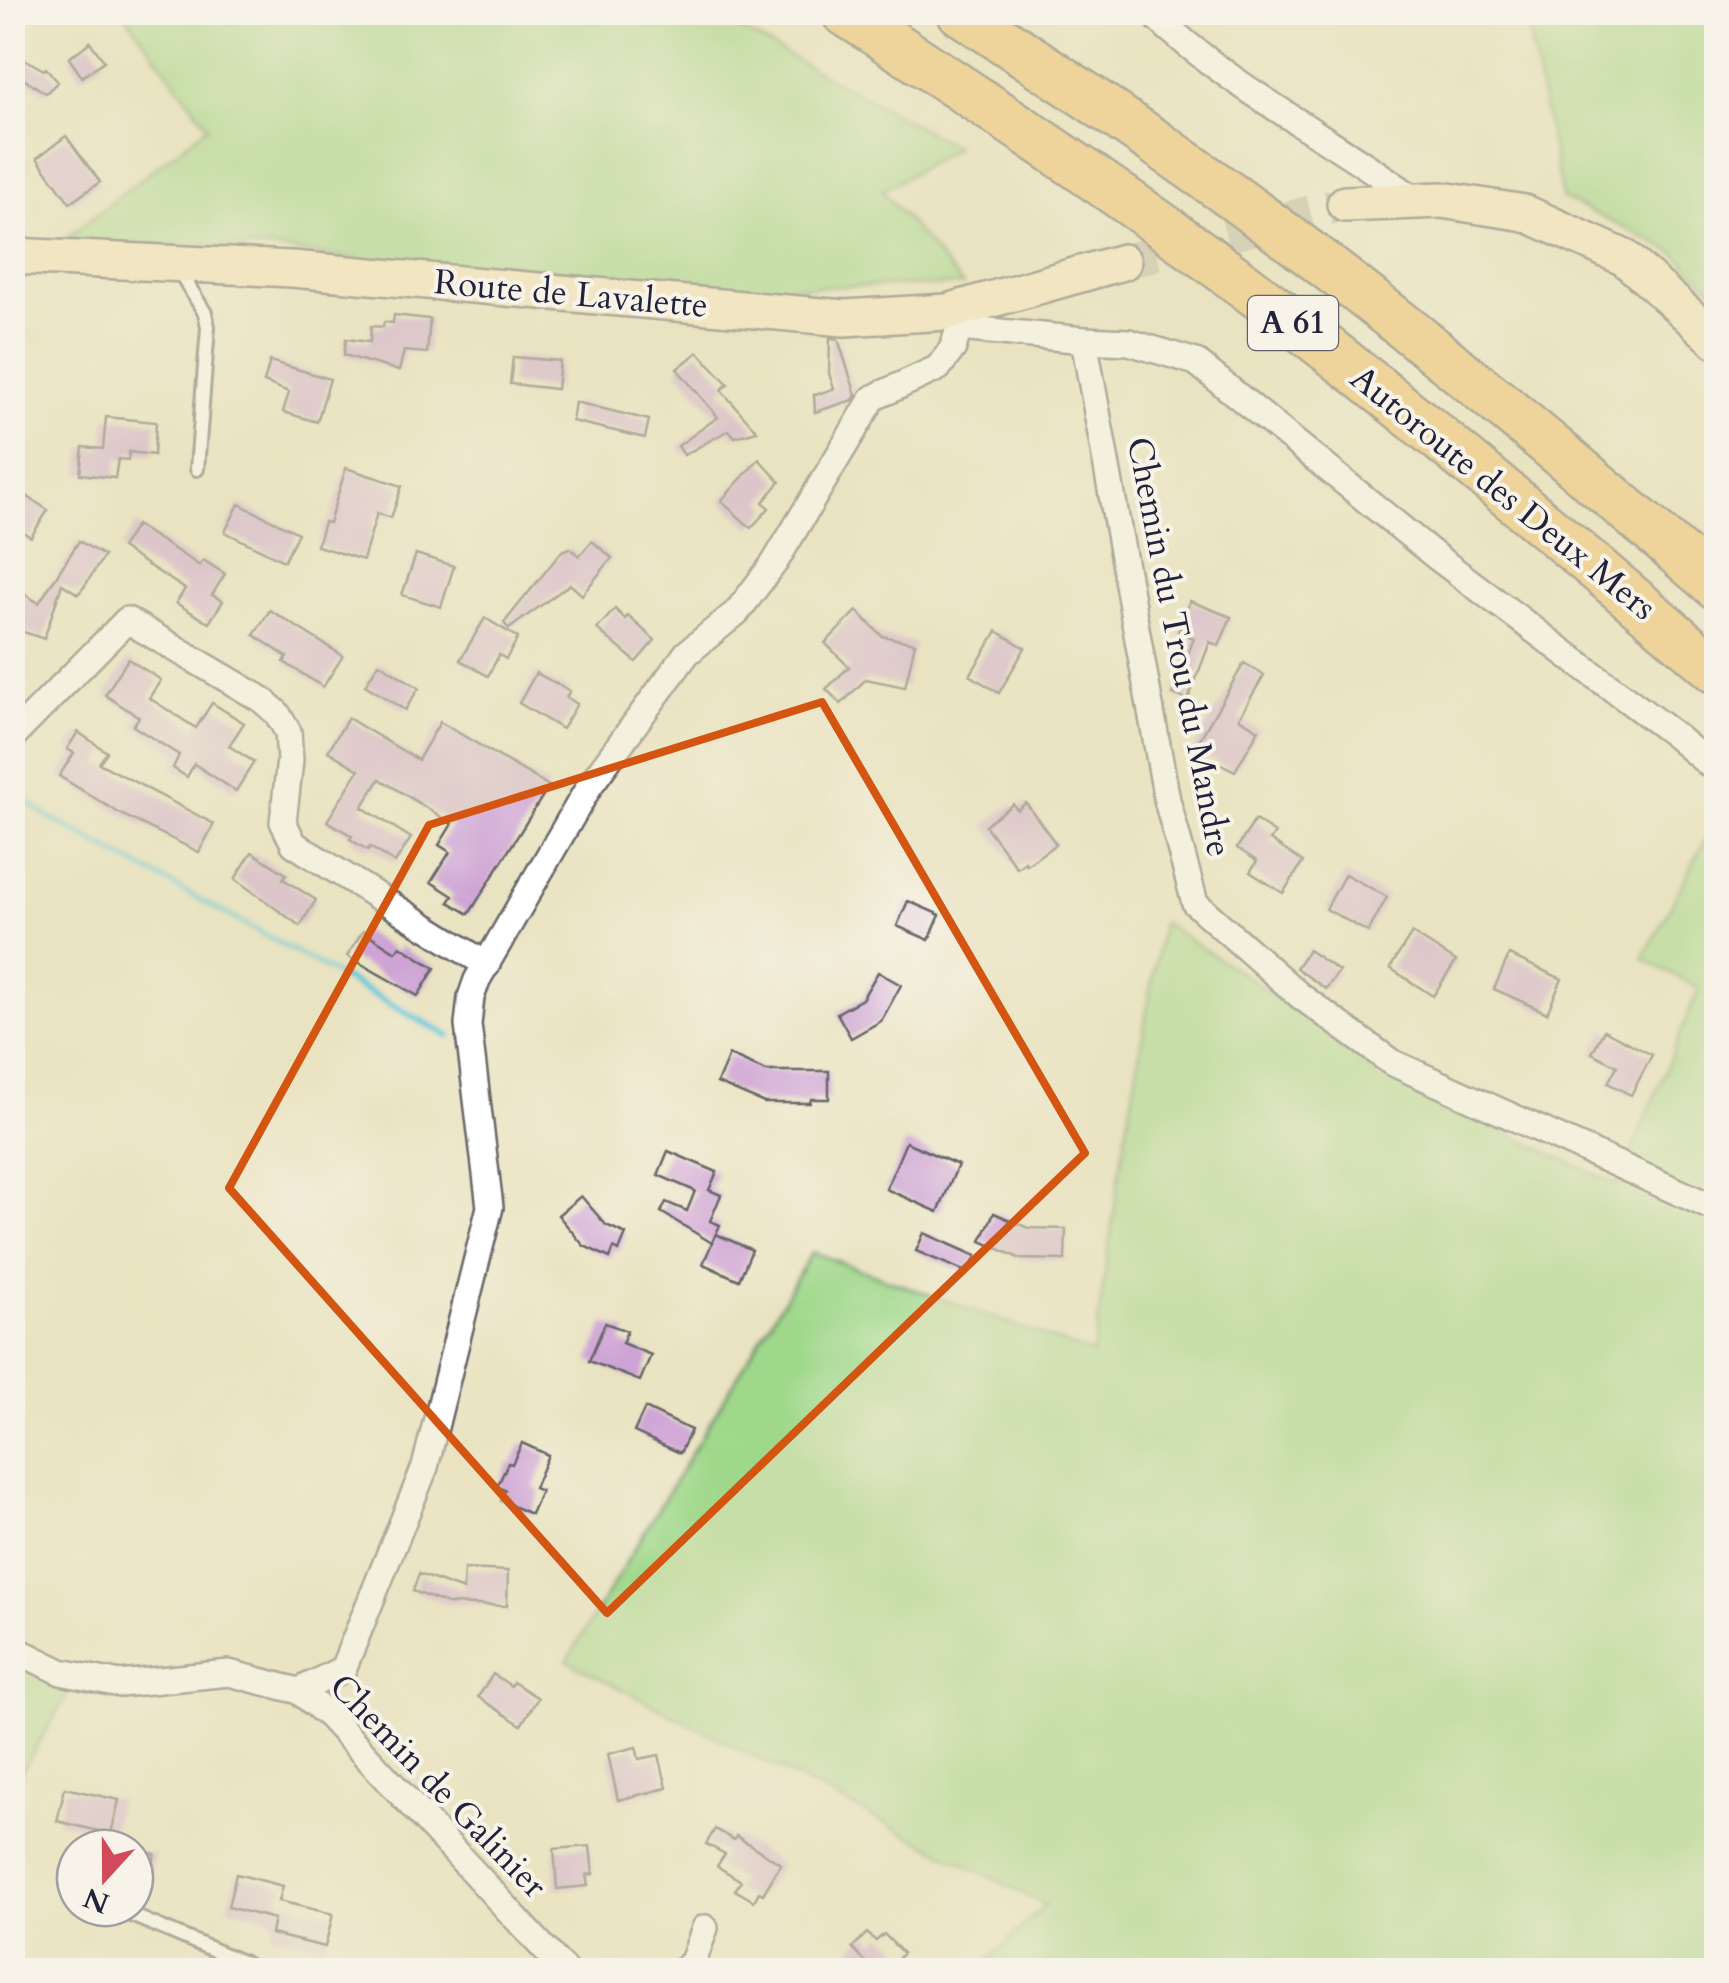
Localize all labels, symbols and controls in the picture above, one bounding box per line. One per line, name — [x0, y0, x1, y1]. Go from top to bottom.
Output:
street label: Route de Lavalette — [432, 258, 710, 330]
road number: A 61 — [1248, 296, 1338, 350]
street label: Autoroute des Deux Mers — [1340, 355, 1666, 631]
street label: Chemin du Trou du Mandre — [1115, 433, 1243, 861]
street label: Chemin de Galinier — [318, 1663, 558, 1909]
north arrow — [55, 1828, 155, 1928]
text: N — [78, 1878, 115, 1922]

